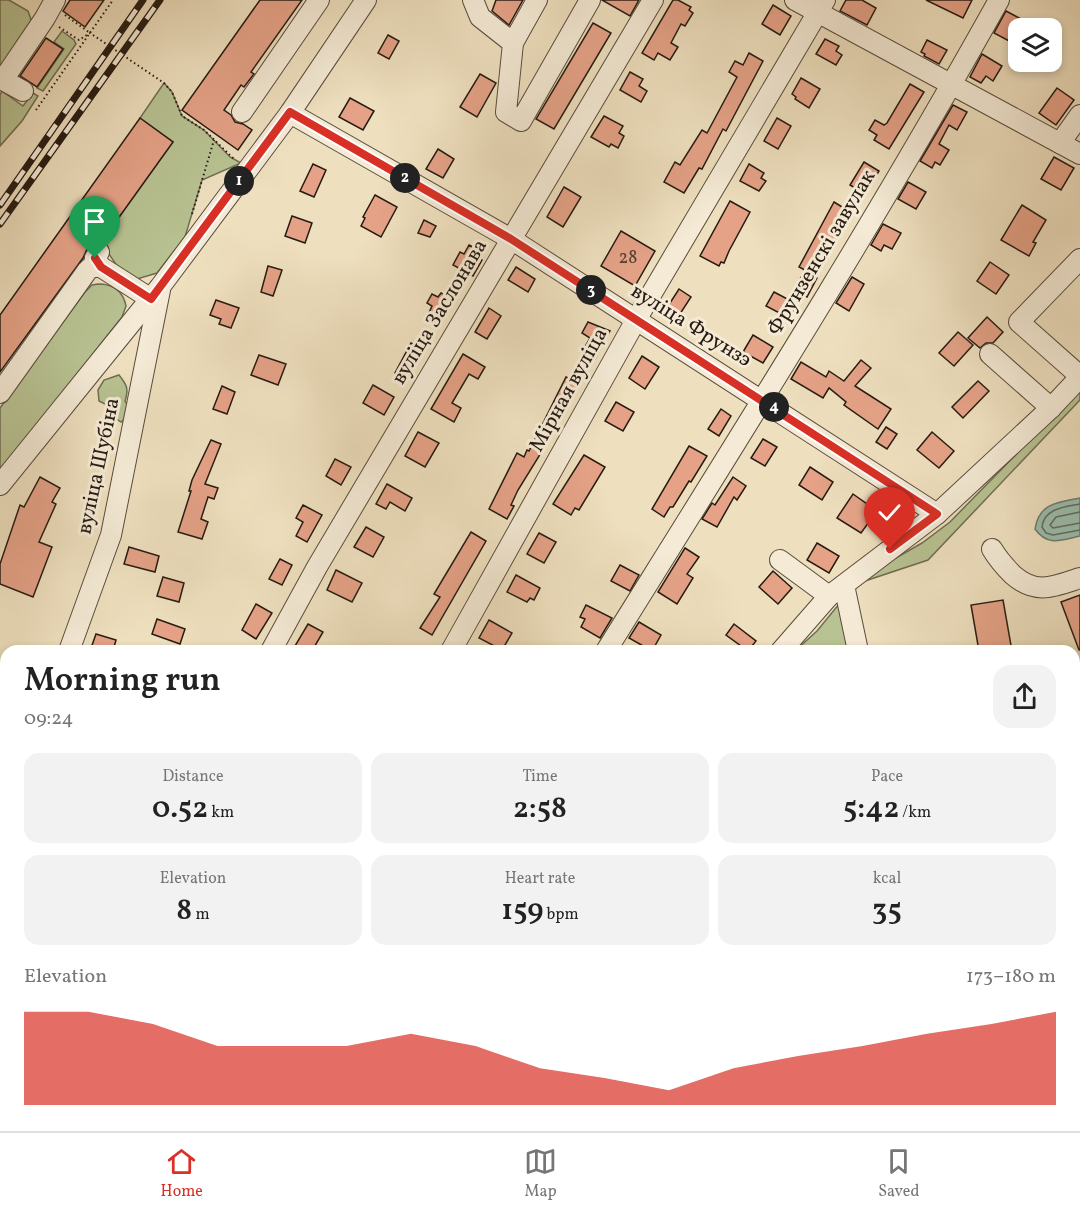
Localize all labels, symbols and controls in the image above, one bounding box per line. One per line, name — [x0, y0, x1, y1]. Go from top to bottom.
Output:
map controls — [1008, 18, 1062, 72]
button: layers — [1008, 18, 1062, 72]
pin: 2 — [390, 163, 420, 193]
street label: Фрунзенскі завулак — [761, 165, 883, 341]
pin: 1 — [224, 166, 254, 196]
text: 2 — [401, 167, 409, 189]
text: 1 — [236, 170, 242, 192]
pin — [69, 196, 120, 258]
icon: arrive — [78, 205, 111, 238]
street label: вуліца Заслонава — [385, 234, 495, 390]
house number: 28 — [619, 246, 637, 271]
pin: 3 — [576, 275, 606, 305]
street label: вуліца Фрунзэ — [625, 277, 757, 375]
text: 3 — [587, 279, 595, 301]
street label: Мірная вуліца — [523, 323, 615, 457]
pin: 4 — [759, 392, 789, 422]
street label: вуліца Шубіна — [70, 395, 128, 537]
text: 4 — [769, 396, 779, 418]
pin — [864, 487, 915, 549]
icon: check — [873, 496, 906, 529]
text: Morning run — [24, 659, 221, 705]
button: share — [993, 665, 1056, 728]
text: 09:24 — [24, 705, 73, 733]
text: Distance — [162, 766, 224, 788]
text: Time — [522, 766, 558, 788]
text: Pace — [871, 766, 903, 788]
text: 0.52 — [152, 788, 208, 830]
text: 2:58 — [513, 788, 567, 830]
text: 5:42 — [843, 788, 899, 830]
text: km — [208, 802, 234, 824]
text: /km — [899, 802, 931, 824]
text: Elevation — [160, 868, 226, 890]
text: Heart rate — [505, 868, 575, 890]
text: kcal — [873, 868, 901, 890]
text: 8 — [176, 890, 192, 932]
text: 159 — [501, 890, 543, 932]
text: 35 — [872, 890, 902, 932]
text: m — [192, 904, 210, 926]
text: bpm — [543, 904, 579, 926]
text: Elevation — [24, 963, 107, 991]
text: 173–180 m — [966, 963, 1056, 991]
tab: Home — [161, 1145, 203, 1203]
tab: Map — [524, 1145, 557, 1203]
tab: Saved — [878, 1145, 919, 1203]

